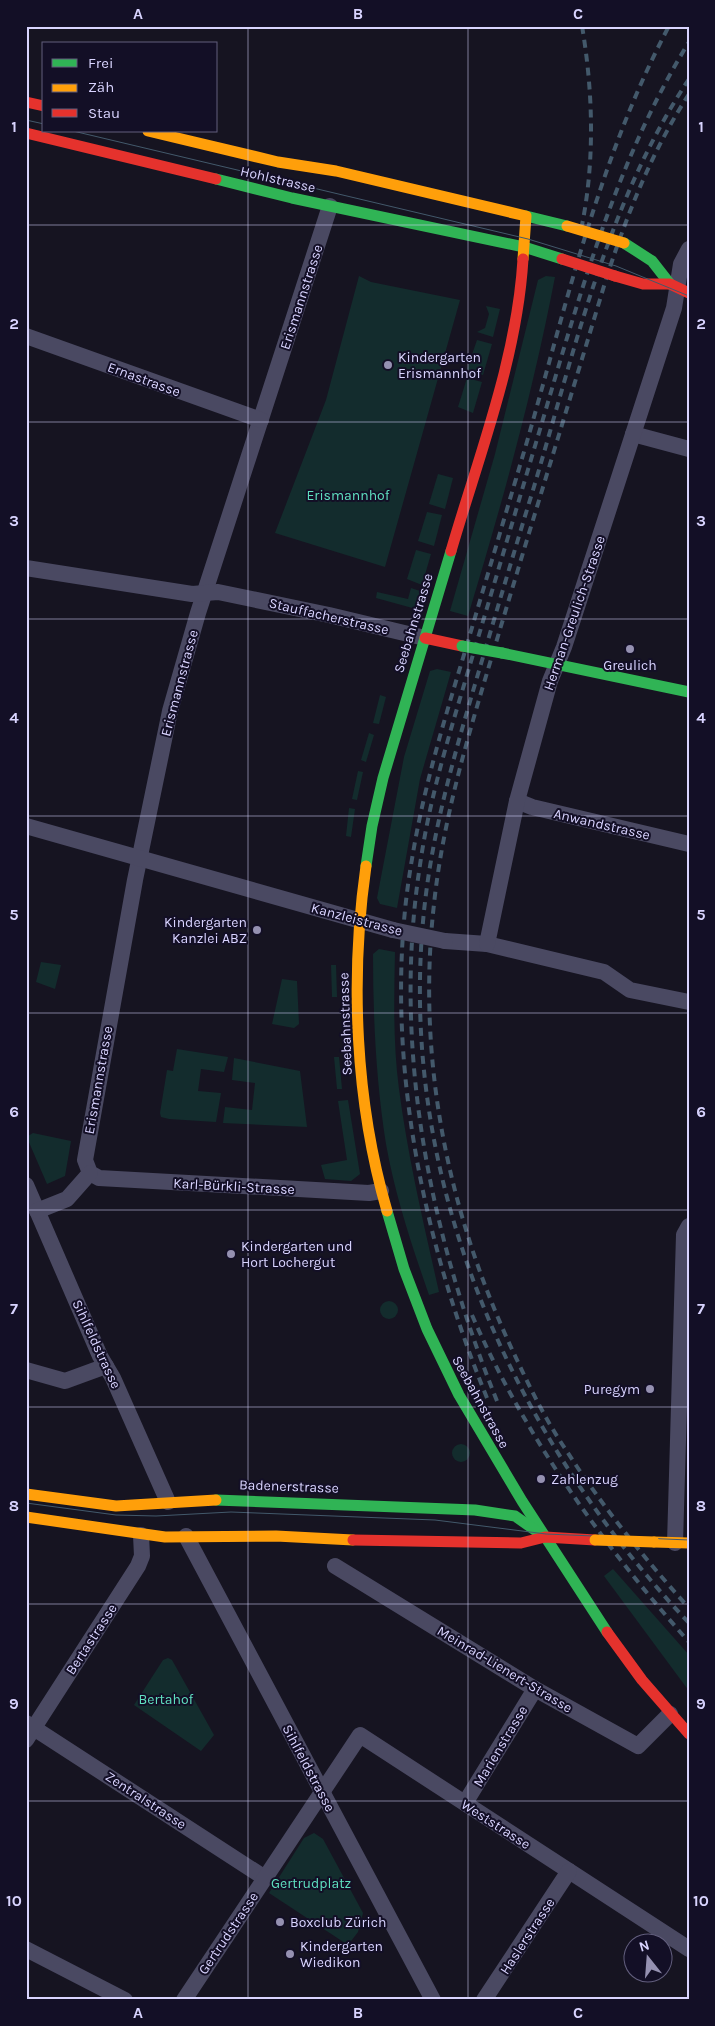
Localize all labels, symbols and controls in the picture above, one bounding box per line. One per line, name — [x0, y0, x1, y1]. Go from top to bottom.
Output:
text: A — [133, 4, 143, 23]
text: B — [353, 4, 363, 23]
text: C — [573, 4, 583, 23]
legend — [42, 42, 218, 132]
text: Frei — [88, 54, 113, 72]
text: Zäh — [88, 78, 114, 96]
text: Stau — [88, 104, 120, 122]
text: 1 — [11, 117, 17, 136]
text: 1 — [698, 117, 704, 136]
street label: Hohlstrasse — [239, 163, 317, 196]
street label: Erismannstrasse — [276, 242, 326, 352]
text: 2 — [9, 314, 19, 333]
text: 2 — [696, 314, 706, 333]
place label: Kindergarten Erismannhof — [398, 349, 481, 382]
street label: Ernastrasse — [105, 358, 183, 401]
marker: Kindergarten Erismannhof — [382, 359, 394, 371]
park label: Erismannhof — [306, 487, 390, 504]
text: 3 — [9, 511, 19, 530]
text: 3 — [696, 511, 706, 530]
street label: Herman-Greulich-Strasse — [540, 534, 609, 693]
street label: Seebahnstrasse — [390, 571, 437, 675]
street label: Stauffacherstrasse — [267, 594, 390, 639]
street label: Erismannstrasse — [157, 628, 202, 738]
marker: Greulich — [624, 643, 636, 655]
place label: Greulich — [603, 657, 657, 674]
text: 4 — [9, 708, 19, 727]
text: 4 — [696, 708, 706, 727]
street label: Anwandstrasse — [552, 805, 652, 844]
street label: Kanzleistrasse — [309, 899, 404, 940]
text: 5 — [9, 905, 19, 924]
text: 5 — [696, 905, 706, 924]
place label: Kindergarten Kanzlei ABZ — [164, 914, 247, 947]
marker: Kindergarten Kanzlei ABZ — [251, 924, 263, 936]
street label: Seebahnstrasse — [335, 972, 356, 1076]
street label: Erismannstrasse — [81, 1025, 116, 1135]
text: 6 — [9, 1102, 19, 1121]
text: 6 — [696, 1102, 706, 1121]
street label: Karl-Bürkli-Strasse — [173, 1175, 295, 1198]
place label: Kindergarten und Hort Lochergut — [241, 1238, 353, 1271]
marker: Kindergarten und Hort Lochergut — [225, 1248, 237, 1260]
street label: Sihlfeldstrasse — [68, 1297, 125, 1392]
text: 7 — [10, 1299, 18, 1318]
text: 7 — [697, 1299, 705, 1318]
street label: Seebahnstrasse — [448, 1353, 513, 1451]
place label: Puregym — [584, 1381, 640, 1398]
marker: Puregym — [644, 1383, 656, 1395]
place label: Zahlenzug — [551, 1471, 618, 1488]
marker: Zahlenzug — [535, 1473, 547, 1485]
street label: Badenerstrasse — [239, 1476, 339, 1497]
text: 8 — [9, 1496, 19, 1515]
text: 8 — [696, 1496, 706, 1515]
street label: Bertastrasse — [62, 1601, 121, 1678]
street label: Meinrad-Lienert-Strasse — [434, 1622, 575, 1717]
park label: Bertahof — [139, 1691, 194, 1708]
text: 9 — [9, 1694, 19, 1713]
text: 9 — [696, 1694, 706, 1713]
street label: Marienstrasse — [470, 1703, 531, 1790]
street label: Sihlfeldstrasse — [278, 1722, 339, 1815]
street label: Zentralstrasse — [102, 1768, 189, 1833]
street label: Weststrasse — [458, 1796, 534, 1853]
park label: Gertrudplatz — [271, 1875, 351, 1892]
street label: Gertrudstrasse — [195, 1889, 262, 1978]
text: 10 — [6, 1891, 22, 1910]
text: 10 — [693, 1891, 709, 1910]
street label: Haslerstrasse — [496, 1895, 558, 1978]
place label: Boxclub Zürich — [290, 1914, 386, 1931]
marker: Boxclub Zürich — [274, 1916, 286, 1928]
north arrow — [622, 1934, 672, 1984]
text: N — [637, 1936, 652, 1956]
place label: Kindergarten Wiedikon — [300, 1938, 383, 1971]
marker: Kindergarten Wiedikon — [284, 1948, 296, 1960]
text: A — [133, 2003, 143, 2022]
text: B — [353, 2003, 363, 2022]
text: C — [573, 2003, 583, 2022]

